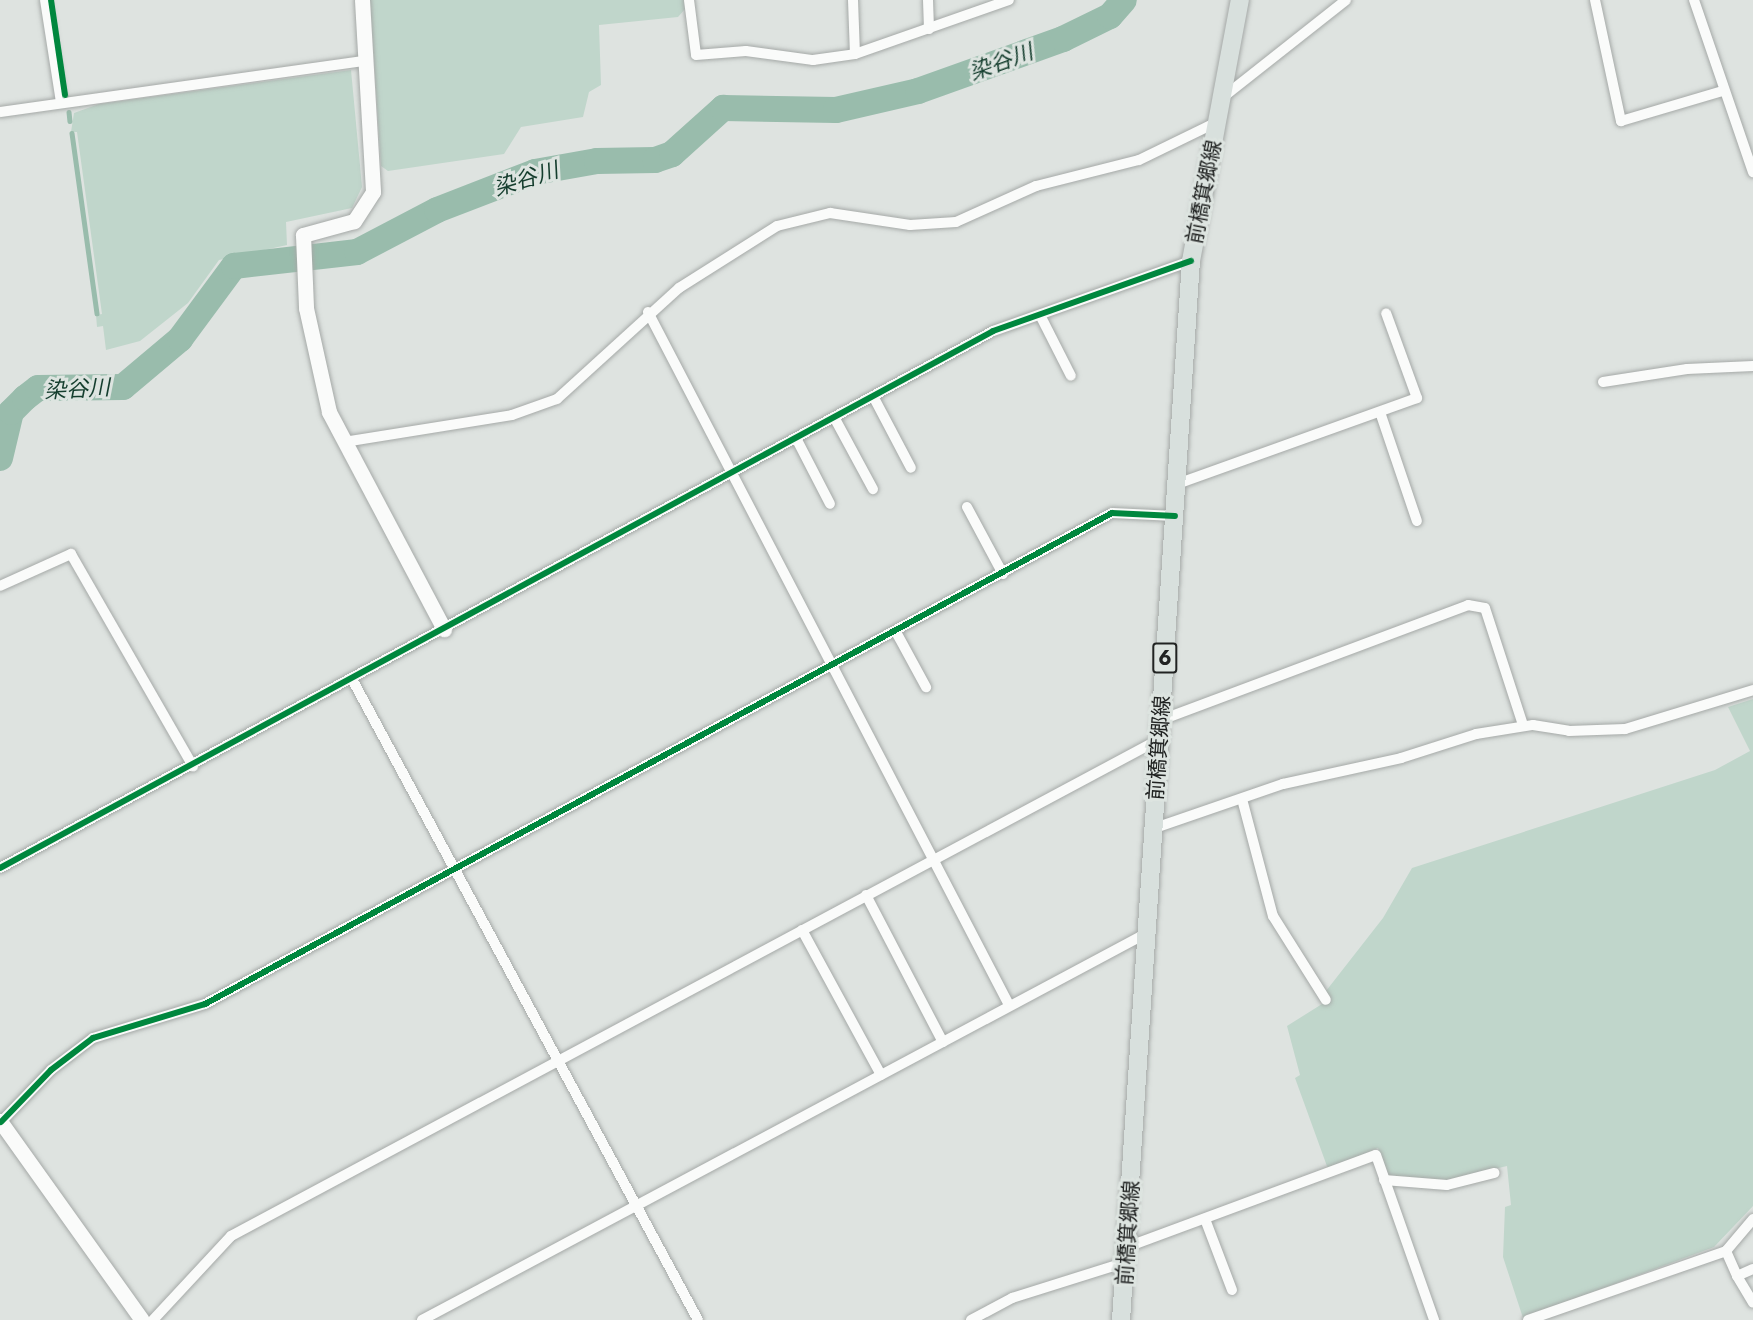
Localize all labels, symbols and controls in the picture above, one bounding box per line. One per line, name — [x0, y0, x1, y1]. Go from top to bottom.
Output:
water label: 染谷川 — [965, 38, 1037, 86]
street label: 前橋箕郷線 — [1182, 138, 1226, 246]
water label: 染谷川 — [491, 157, 561, 201]
water label: 染谷川 — [43, 374, 111, 404]
road number: 6 — [1152, 641, 1178, 675]
street label: 前橋箕郷線 — [1143, 695, 1175, 801]
street label: 前橋箕郷線 — [1112, 1180, 1144, 1286]

